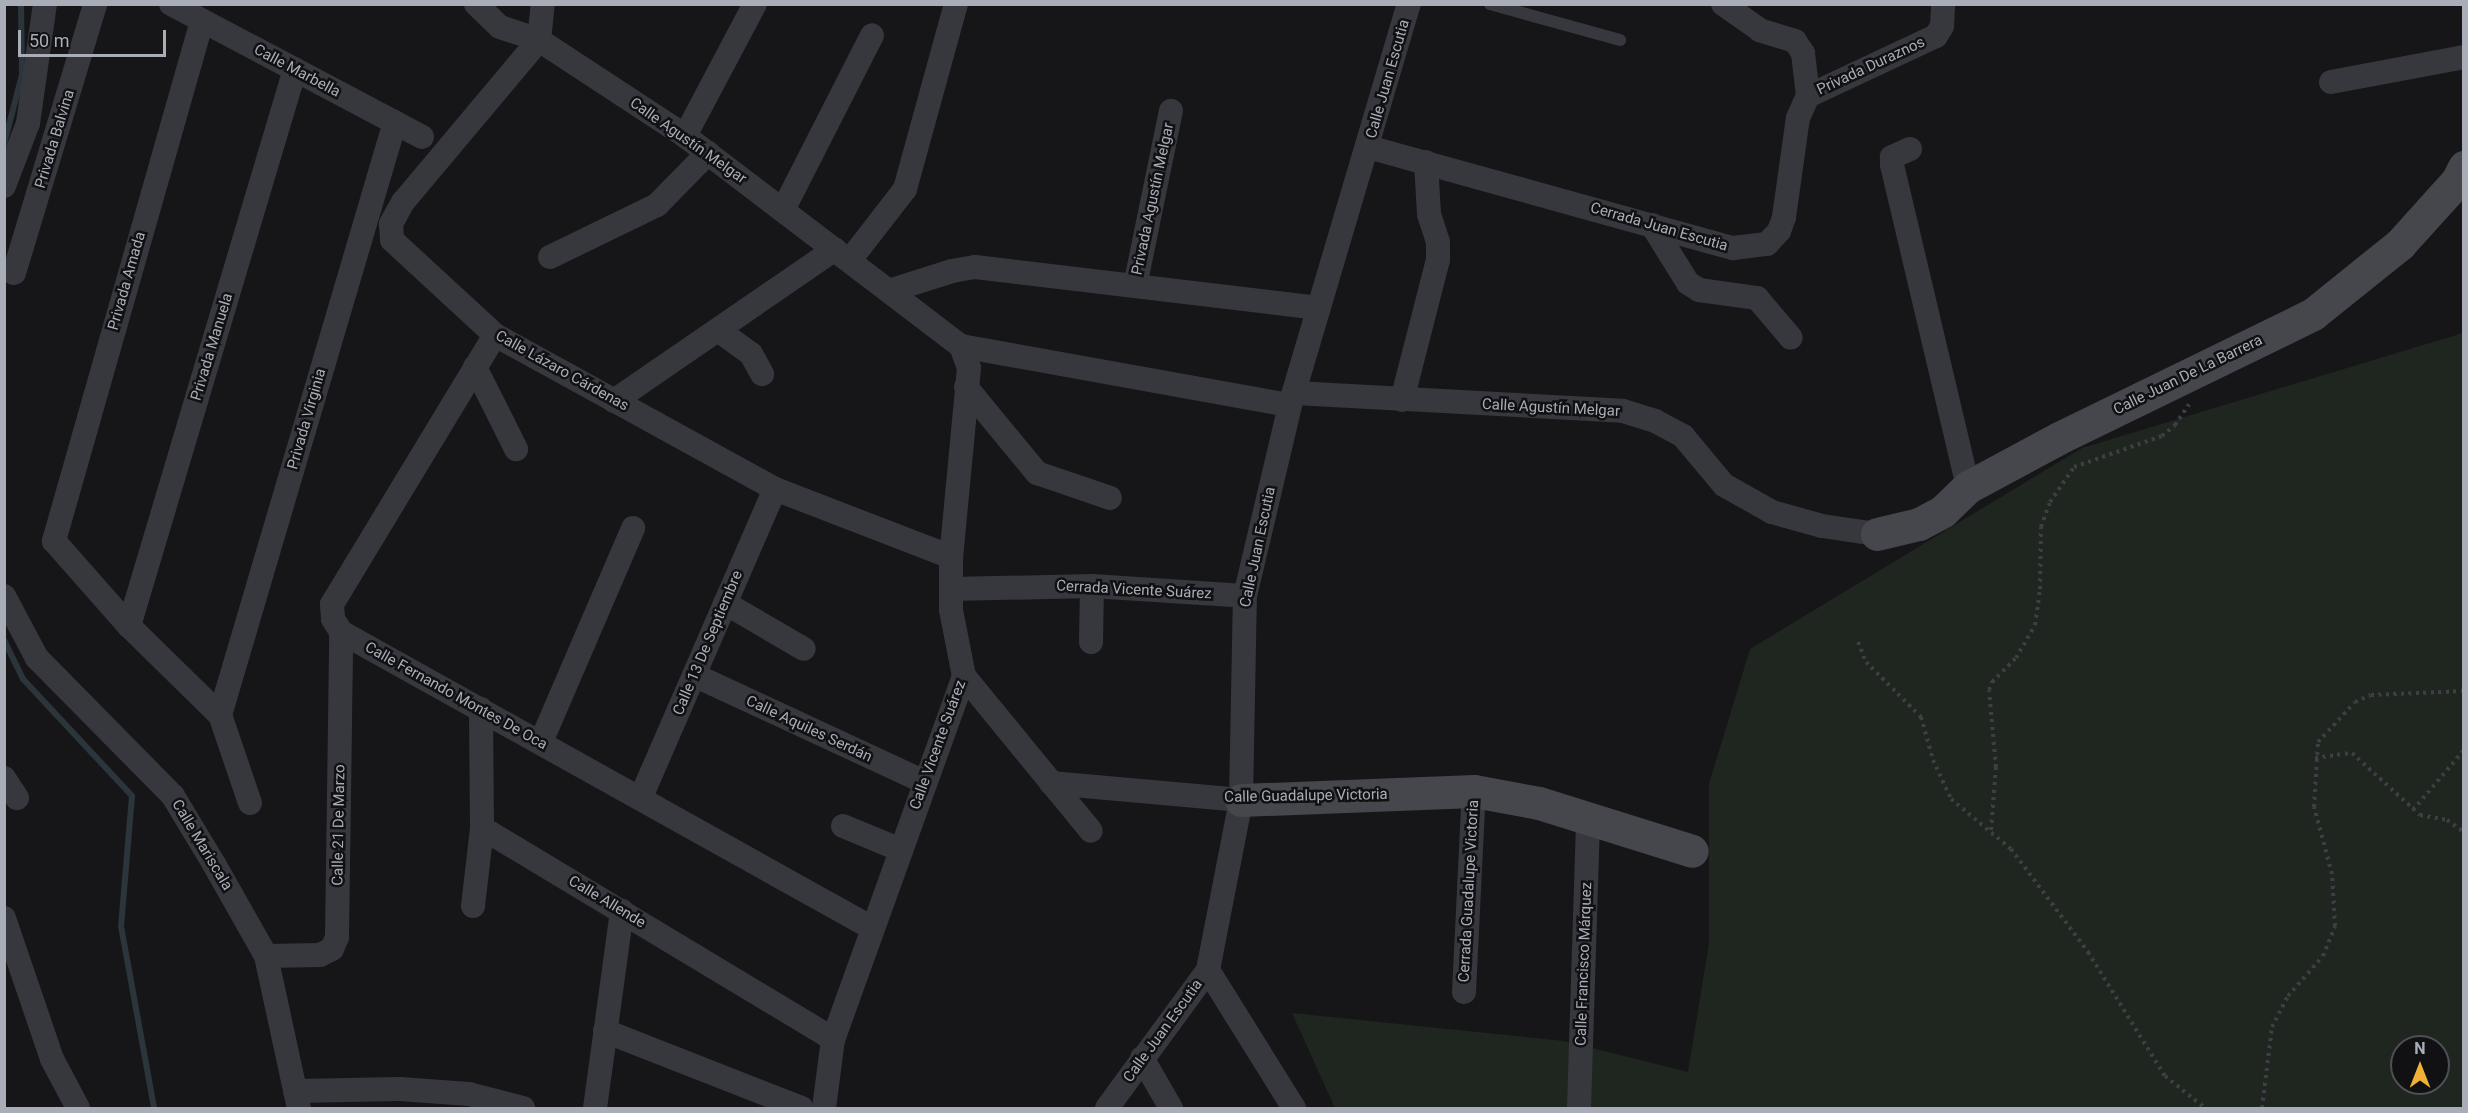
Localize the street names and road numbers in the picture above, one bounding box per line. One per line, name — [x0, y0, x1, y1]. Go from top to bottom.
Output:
street label: Calle Juan Escutia — [1362, 18, 1414, 140]
street label: Privada Duraznos — [1814, 33, 1928, 99]
street label: Calle Marbella — [251, 41, 343, 101]
street label: Privada Balvina — [31, 87, 79, 191]
street label: Calle Agustín Melgar — [626, 94, 750, 188]
street label: Privada Agustín Melgar — [1128, 121, 1178, 277]
street label: Cerrada Juan Escutia — [1588, 199, 1730, 255]
street label: Privada Amada — [104, 230, 150, 332]
street label: Privada Manuela — [187, 291, 237, 403]
street label: Calle Lázaro Cárdenas — [492, 327, 632, 415]
street label: Calle Juan De La Barrera — [2111, 331, 2265, 419]
street label: Privada Virginia — [284, 366, 330, 472]
street label: Calle Agustín Melgar — [1482, 395, 1620, 421]
street label: Calle Juan Escutia — [1236, 485, 1280, 609]
street label: Calle 13 De Septiembre — [669, 568, 747, 718]
street label: Cerrada Vicente Suárez — [1056, 577, 1212, 603]
street label: Calle Fernando Montes De Oca — [362, 638, 550, 754]
street label: Calle Vicente Suárez — [906, 678, 970, 812]
street label: Calle Aquiles Serdán — [743, 692, 875, 766]
street label: Calle 21 De Marzo — [329, 764, 349, 886]
street label: Calle Guadalupe Victoria — [1224, 786, 1388, 806]
street label: Calle Mariscala — [168, 796, 236, 894]
street label: Cerrada Guadalupe Victoria — [1455, 799, 1483, 983]
street label: Calle Allende — [565, 872, 649, 932]
street label: Calle Francisco Márquez — [1572, 882, 1596, 1046]
street label: Calle Juan Escutia — [1120, 976, 1206, 1086]

